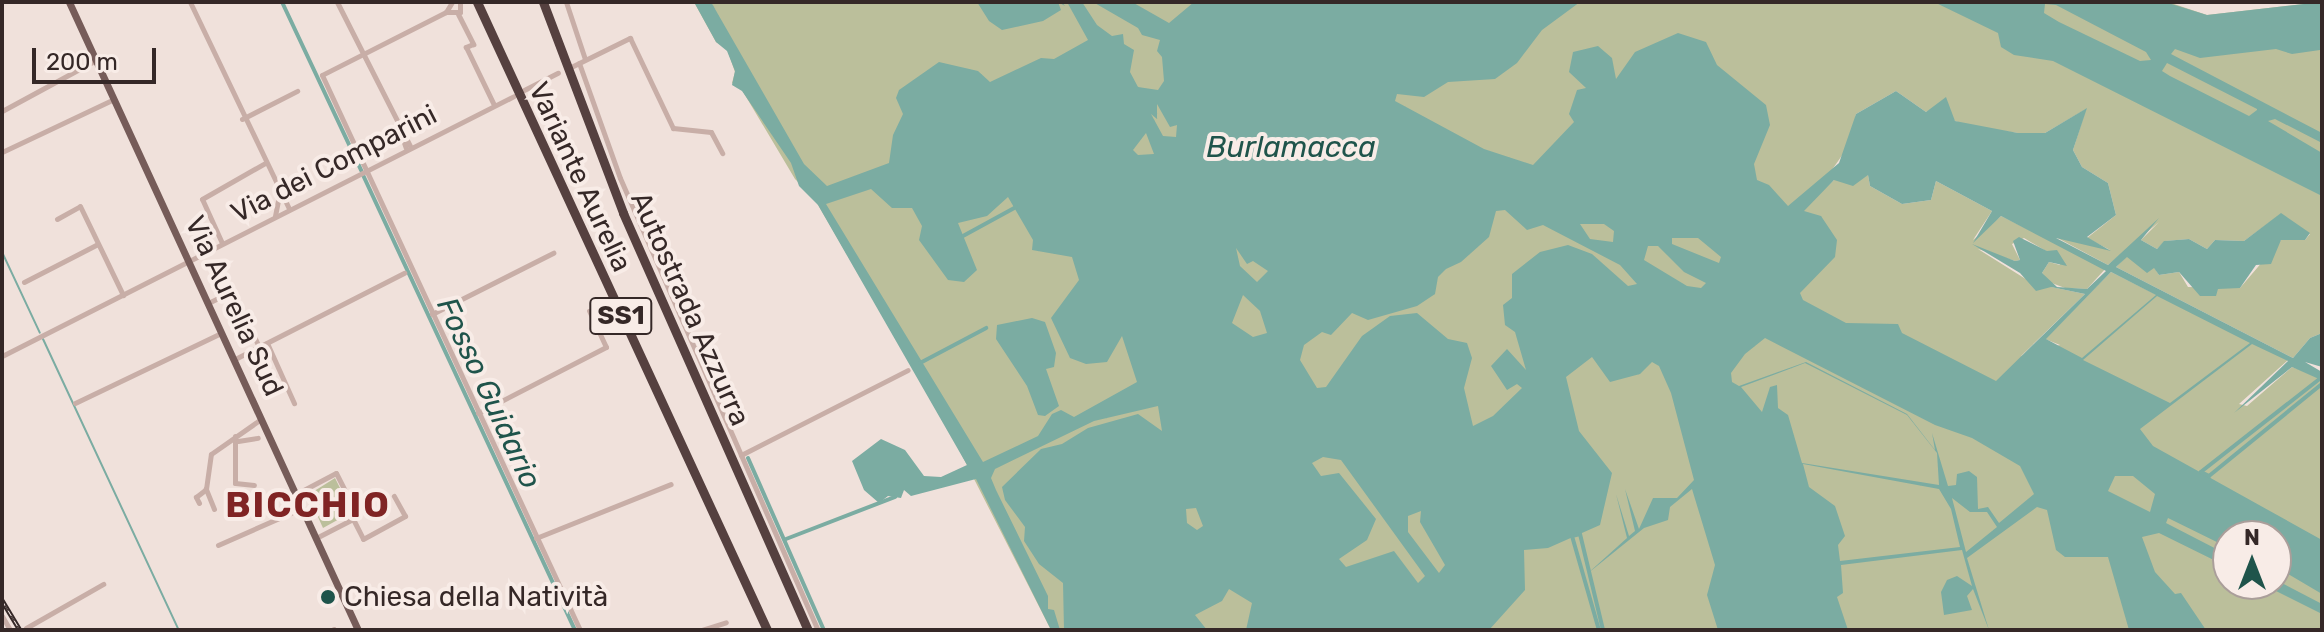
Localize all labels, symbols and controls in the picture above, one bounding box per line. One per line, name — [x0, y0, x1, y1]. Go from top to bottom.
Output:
scale bar — [36, 32, 160, 82]
text: 200 m — [46, 48, 118, 76]
street label: Variante Aurelia — [521, 77, 639, 277]
street label: Via dei Comparini — [226, 98, 442, 230]
water label: Burlamacca — [1206, 129, 1376, 165]
street label: Autostrada Azzurra — [623, 187, 757, 431]
street label: Via Aurelia Sud — [177, 210, 291, 402]
water label: Fosso Guidario — [429, 292, 549, 494]
road number: SS1 — [589, 294, 653, 338]
district label: BICCHIO — [225, 483, 391, 527]
north arrow — [2212, 520, 2292, 600]
text: N — [2244, 524, 2260, 551]
place label: Chiesa della Natività — [344, 580, 608, 614]
marker: Chiesa della Natività — [319, 588, 337, 606]

